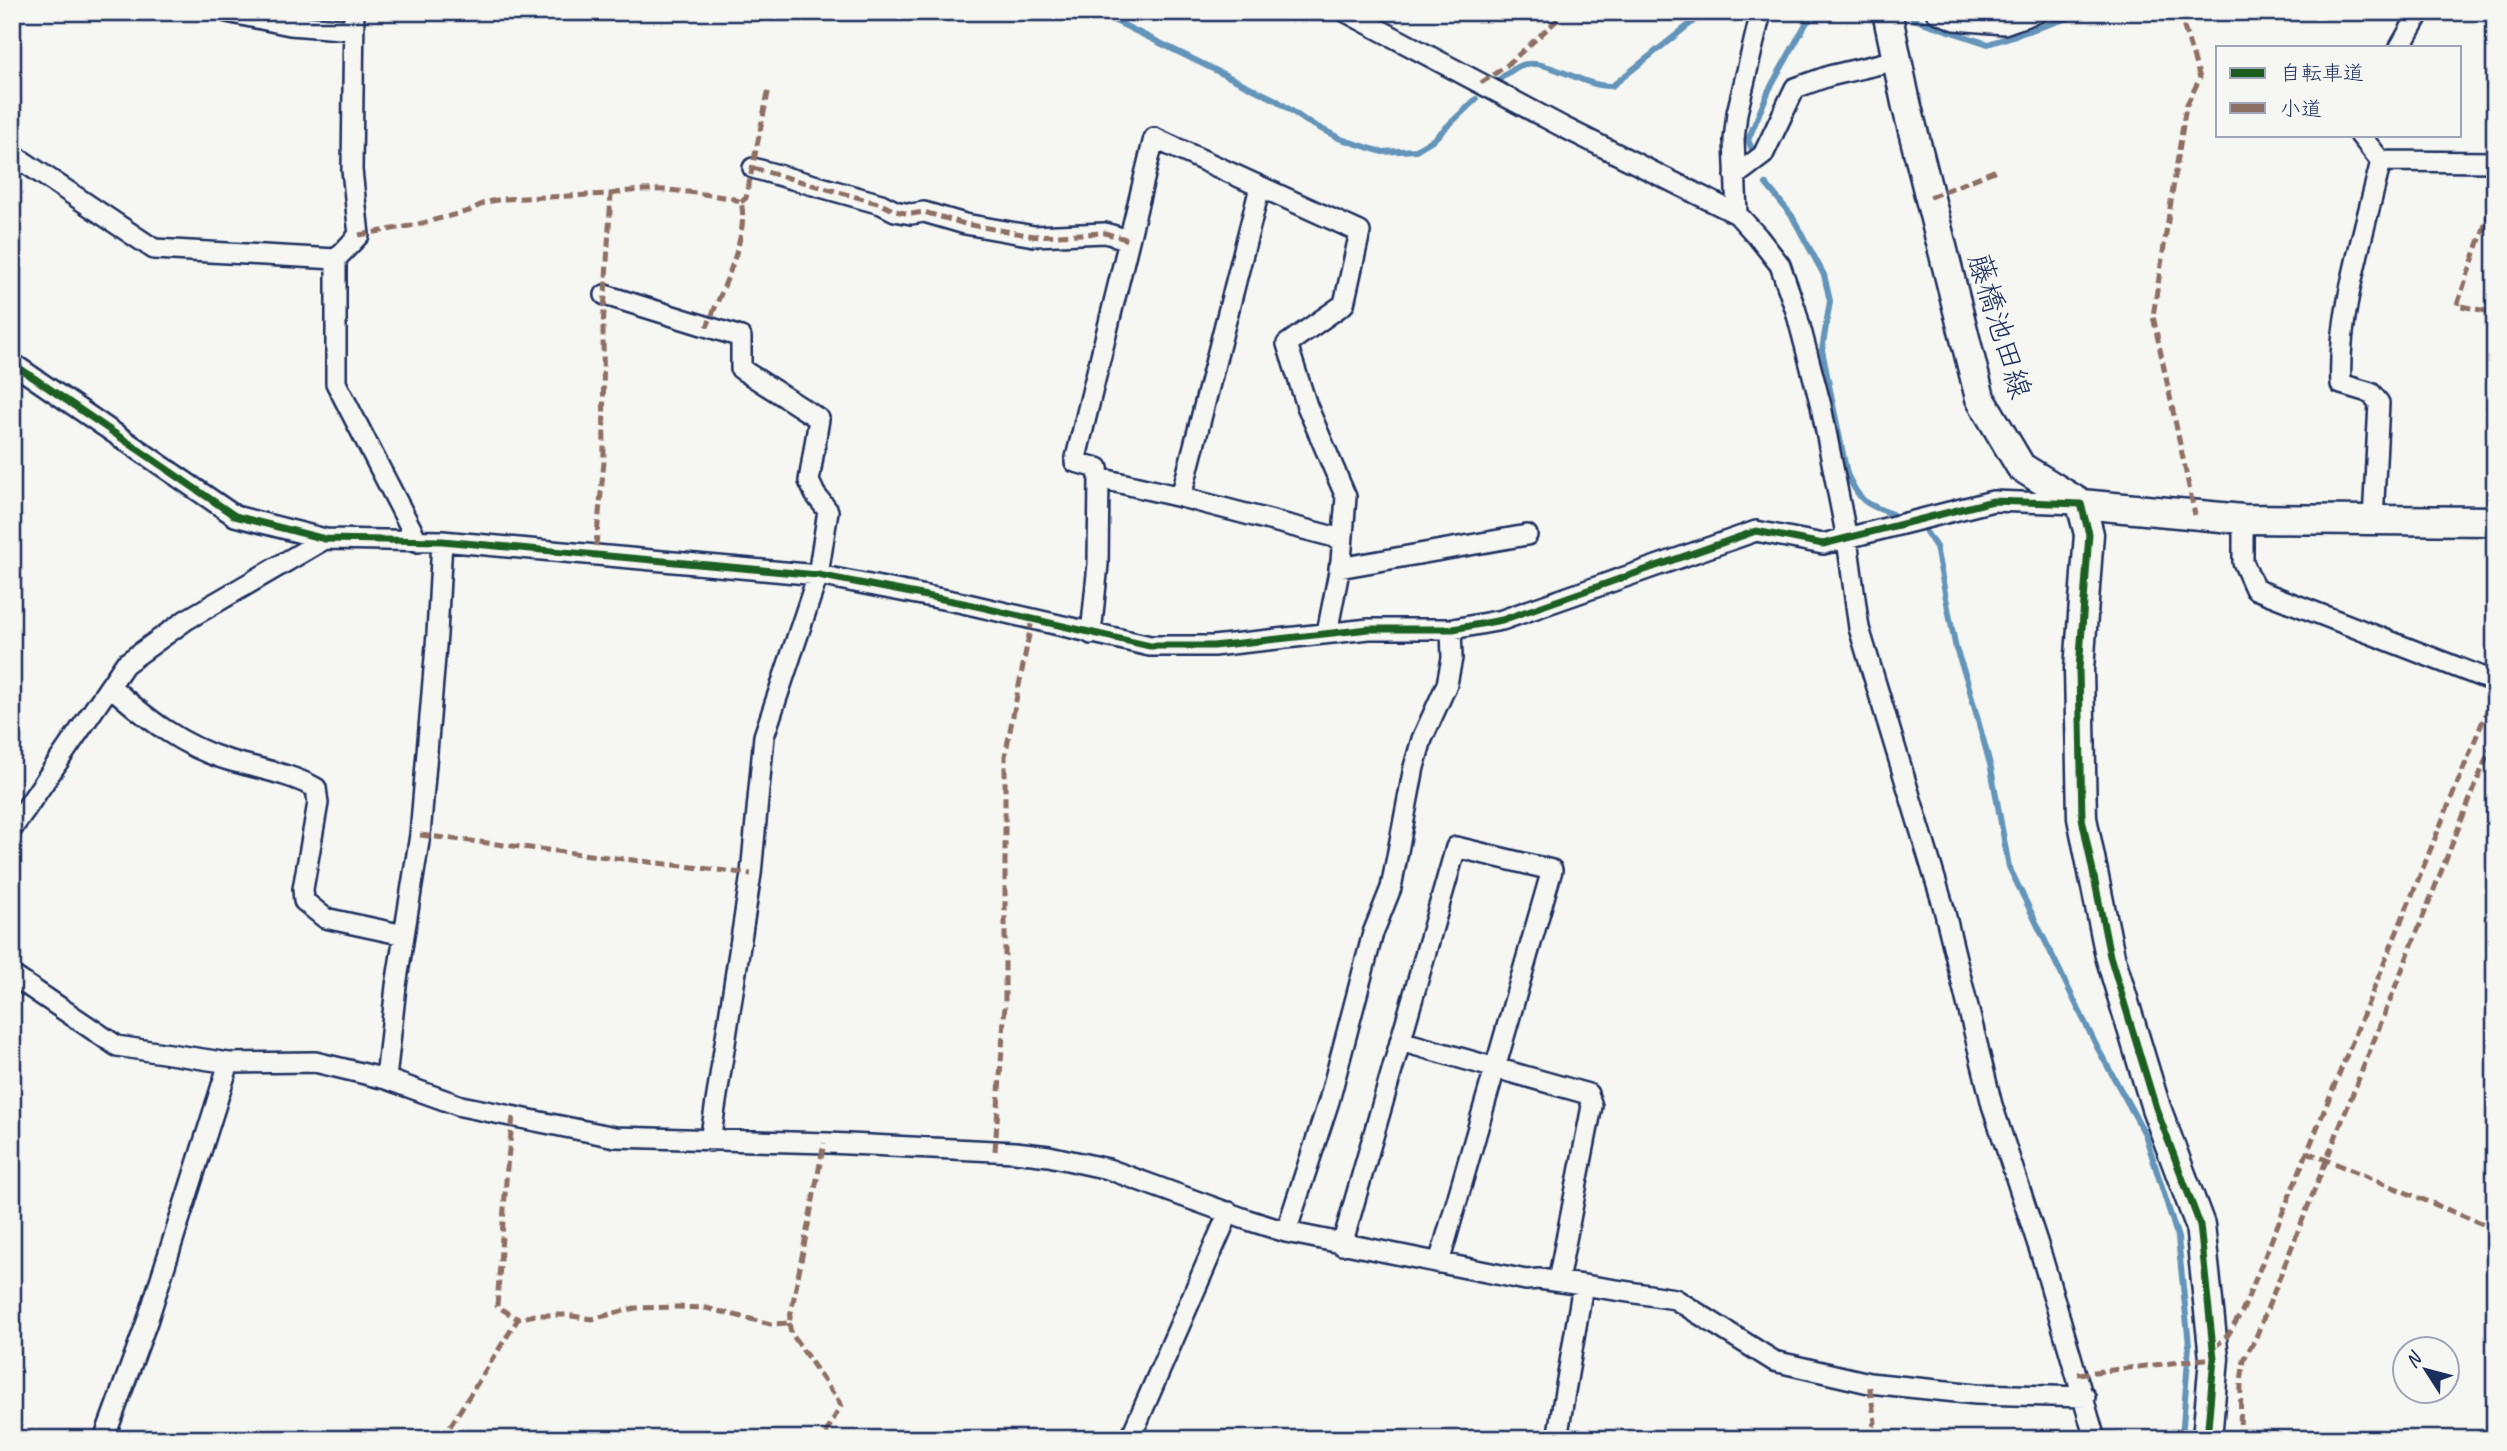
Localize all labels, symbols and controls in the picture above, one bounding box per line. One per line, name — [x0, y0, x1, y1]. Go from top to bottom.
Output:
legend — [2216, 46, 2462, 136]
text: 自転車道 — [2280, 60, 2364, 86]
text: 小道 — [2280, 96, 2322, 122]
street label: 藤橋池田線 — [1960, 249, 2040, 403]
north arrow — [2392, 1336, 2462, 1406]
text: N — [2400, 1346, 2428, 1372]

